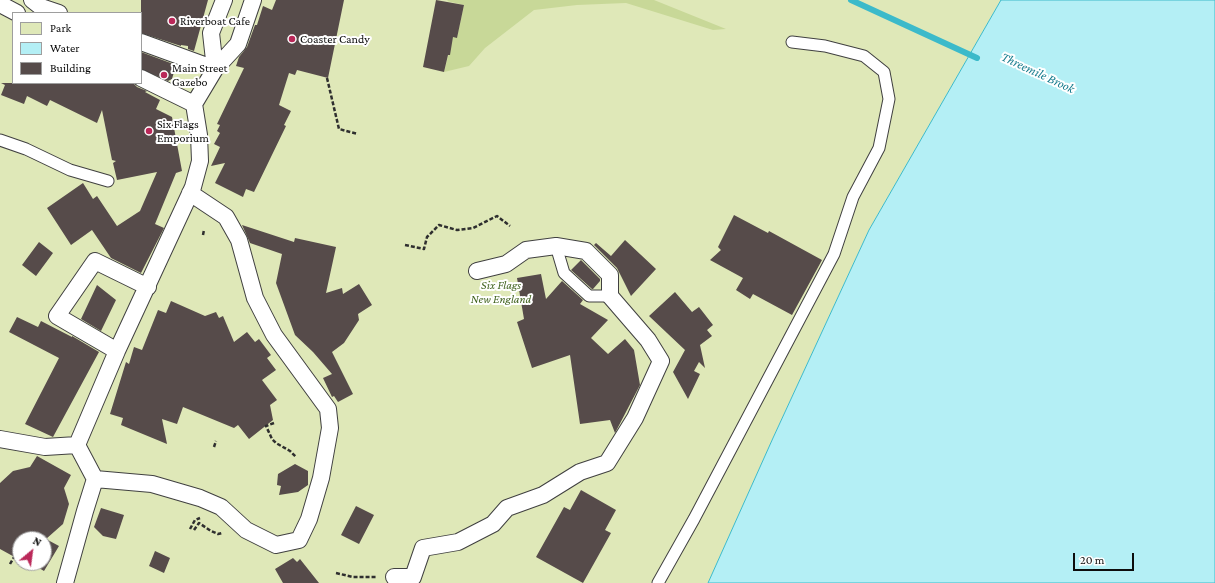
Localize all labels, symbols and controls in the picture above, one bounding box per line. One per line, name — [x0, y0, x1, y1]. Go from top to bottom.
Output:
legend — [12, 12, 142, 84]
place label: Riverboat Cafe — [180, 14, 250, 28]
marker: Riverboat Cafe — [167, 16, 177, 26]
text: Park — [50, 21, 71, 35]
place label: Coaster Candy — [300, 32, 370, 46]
marker: Coaster Candy — [287, 34, 297, 44]
text: Water — [50, 41, 79, 55]
water label: Threemile Brook — [999, 49, 1077, 97]
text: Building — [50, 61, 91, 75]
place label: Main Street Gazebo — [172, 61, 227, 89]
marker: Main Street Gazebo — [159, 70, 169, 80]
place label: Six Flags Emporium — [157, 117, 209, 145]
marker: Six Flags Emporium — [144, 126, 154, 136]
park label: Six Flags New England — [471, 278, 531, 306]
north arrow — [12, 531, 52, 571]
text: N — [31, 534, 44, 548]
scale bar — [1075, 545, 1136, 571]
text: 20 m — [1080, 553, 1104, 567]

